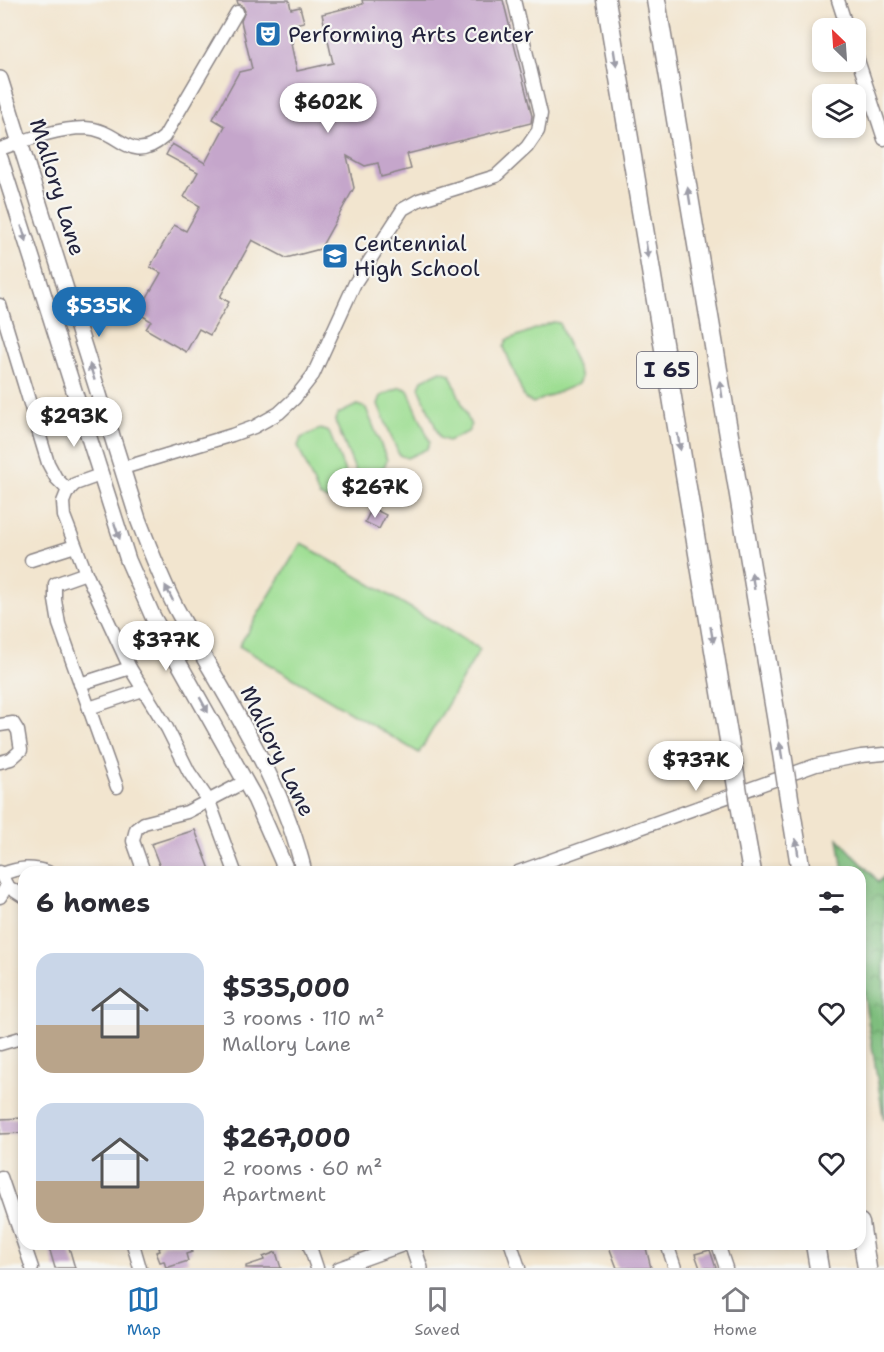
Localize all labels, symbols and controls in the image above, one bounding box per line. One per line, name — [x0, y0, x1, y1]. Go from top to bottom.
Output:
north arrow — [812, 18, 866, 72]
map controls — [812, 18, 866, 138]
theatre icon: Performing Arts Center — [253, 19, 283, 49]
place label: Performing Arts Center — [288, 20, 534, 49]
one-way arrow — [611, 48, 620, 67]
pin: $602K — [286, 83, 370, 134]
button: layers — [812, 84, 866, 138]
text: $602K — [294, 89, 362, 115]
street label: Mallory Lane — [23, 115, 92, 259]
one-way arrow — [684, 187, 693, 206]
one-way arrow — [20, 225, 29, 243]
place label: Centennial High School — [354, 229, 480, 283]
school or university icon: Centennial High School — [320, 241, 350, 271]
one-way arrow — [643, 241, 652, 260]
pin: $535K — [57, 287, 141, 338]
text: $535K — [66, 293, 132, 319]
road number: I 65 — [637, 352, 697, 388]
one-way arrow — [87, 363, 96, 381]
one-way arrow — [716, 379, 725, 398]
pin: $293K — [32, 397, 116, 448]
text: $293K — [40, 403, 108, 429]
one-way arrow — [675, 433, 684, 452]
pin: $267K — [333, 468, 417, 519]
text: $267K — [341, 474, 409, 500]
one-way arrow — [113, 522, 123, 540]
one-way arrow — [748, 571, 757, 590]
one-way arrow — [164, 585, 174, 602]
pin: $377K — [124, 621, 208, 672]
one-way arrow — [707, 625, 716, 644]
text: $377K — [132, 627, 200, 653]
street label: Mallory Lane — [233, 681, 322, 821]
one-way arrow — [199, 697, 209, 714]
pin: $737K — [654, 741, 738, 792]
one-way arrow — [777, 742, 786, 761]
text: $737K — [662, 747, 730, 773]
one-way arrow — [793, 837, 802, 856]
text: 6 homes — [36, 885, 150, 920]
icon: filters — [815, 886, 848, 919]
text: $535,000 — [222, 970, 350, 1005]
icon: home — [84, 977, 156, 1049]
icon: heart — [815, 997, 848, 1030]
text: 3 rooms · 110 m² — [222, 1005, 385, 1031]
text: Mallory Lane — [222, 1031, 351, 1057]
text: $267,000 — [222, 1120, 351, 1155]
icon: home — [84, 1127, 156, 1199]
icon: heart — [815, 1147, 848, 1180]
text: 2 rooms · 60 m² — [222, 1155, 382, 1181]
text: Apartment — [222, 1181, 326, 1207]
tab: Map — [127, 1283, 161, 1340]
tab: Saved — [414, 1283, 460, 1340]
tab: Home — [713, 1283, 757, 1340]

